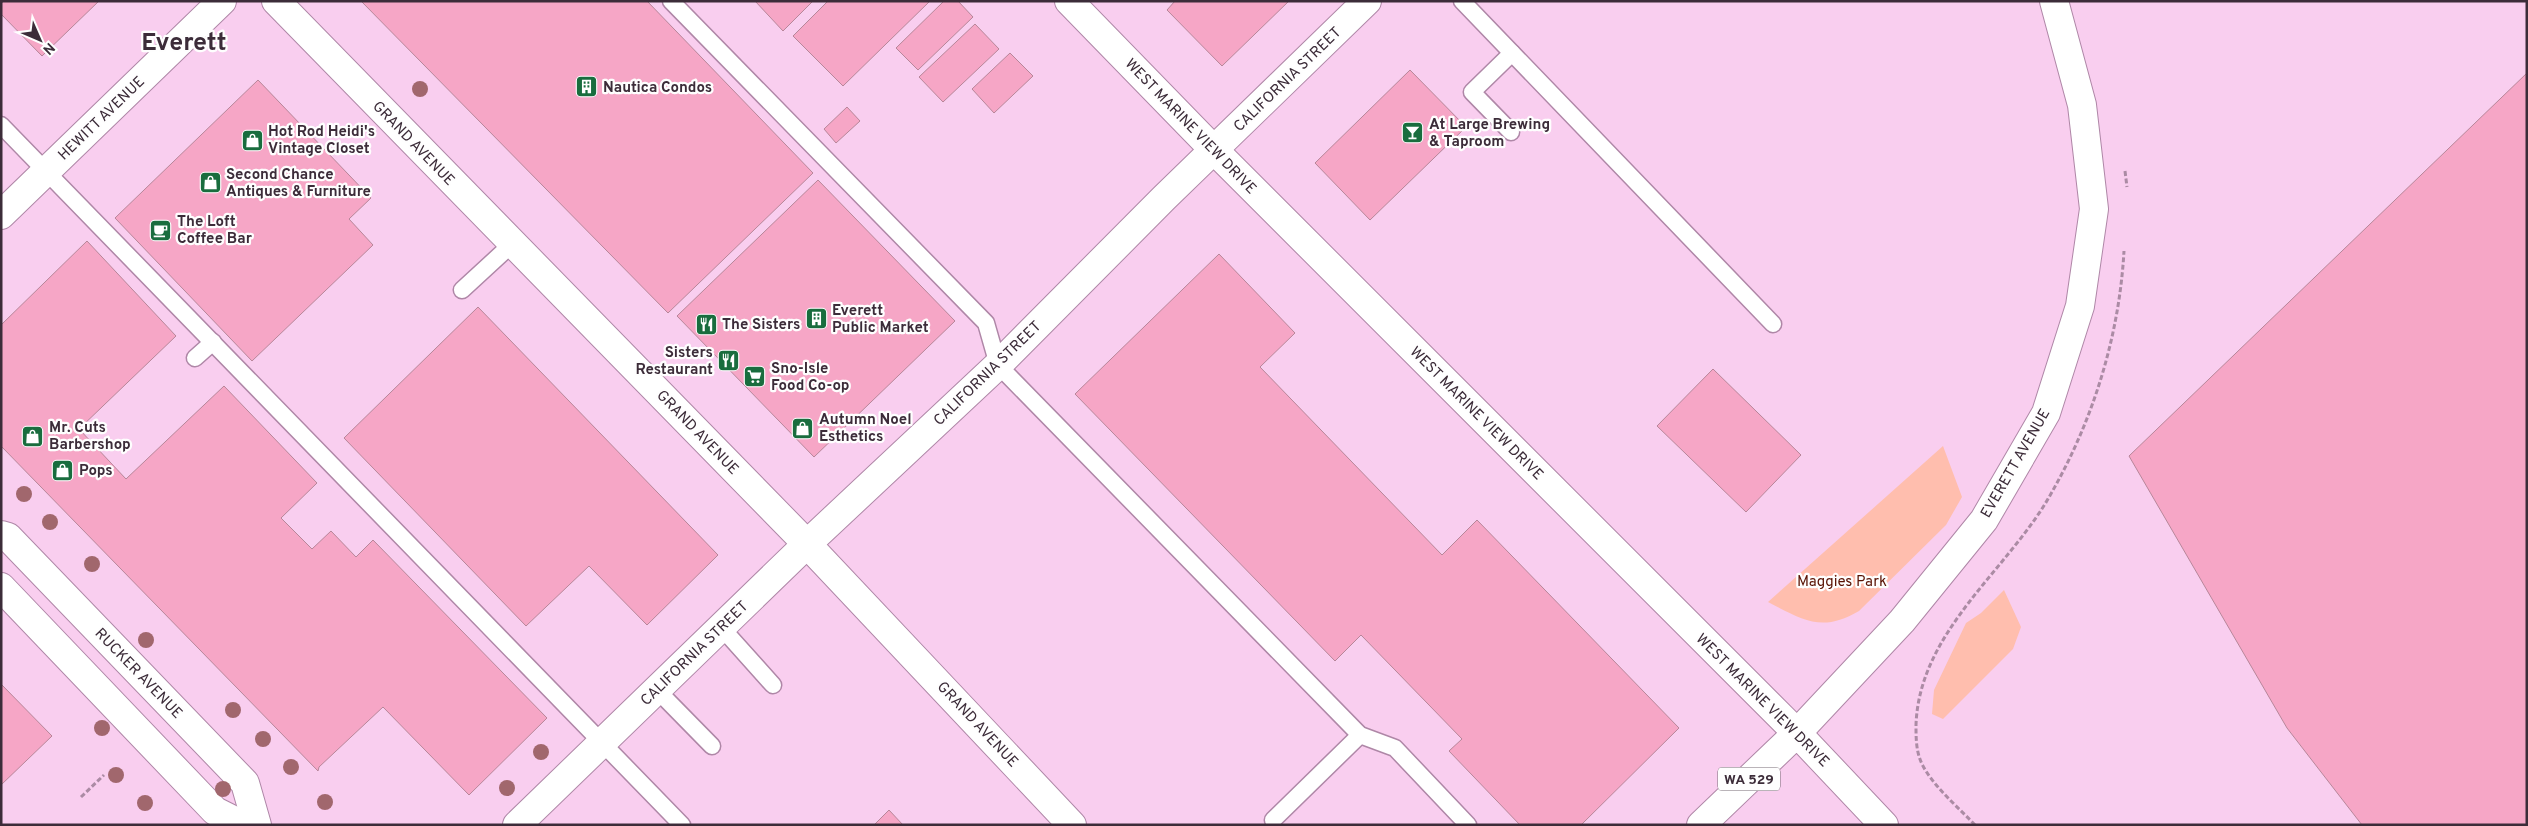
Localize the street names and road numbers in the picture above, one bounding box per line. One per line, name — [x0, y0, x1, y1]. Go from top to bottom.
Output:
street label: CALIFORNIA STREET — [1230, 24, 1346, 136]
street label: WEST MARINE VIEW DRIVE — [1120, 55, 1260, 199]
street label: HEWITT AVENUE — [55, 73, 149, 165]
street label: GRAND AVENUE — [368, 98, 458, 190]
street label: CALIFORNIA STREET — [930, 318, 1046, 430]
street label: WEST MARINE VIEW DRIVE — [1405, 343, 1547, 485]
street label: GRAND AVENUE — [652, 387, 742, 479]
street label: EVERETT AVENUE — [1977, 406, 2055, 522]
street label: CALIFORNIA STREET — [637, 598, 753, 710]
street label: RUCKER AVENUE — [90, 625, 186, 723]
street label: WEST MARINE VIEW DRIVE — [1691, 630, 1833, 772]
street label: GRAND AVENUE — [932, 678, 1022, 772]
road number: WA 529 — [1718, 768, 1780, 791]

